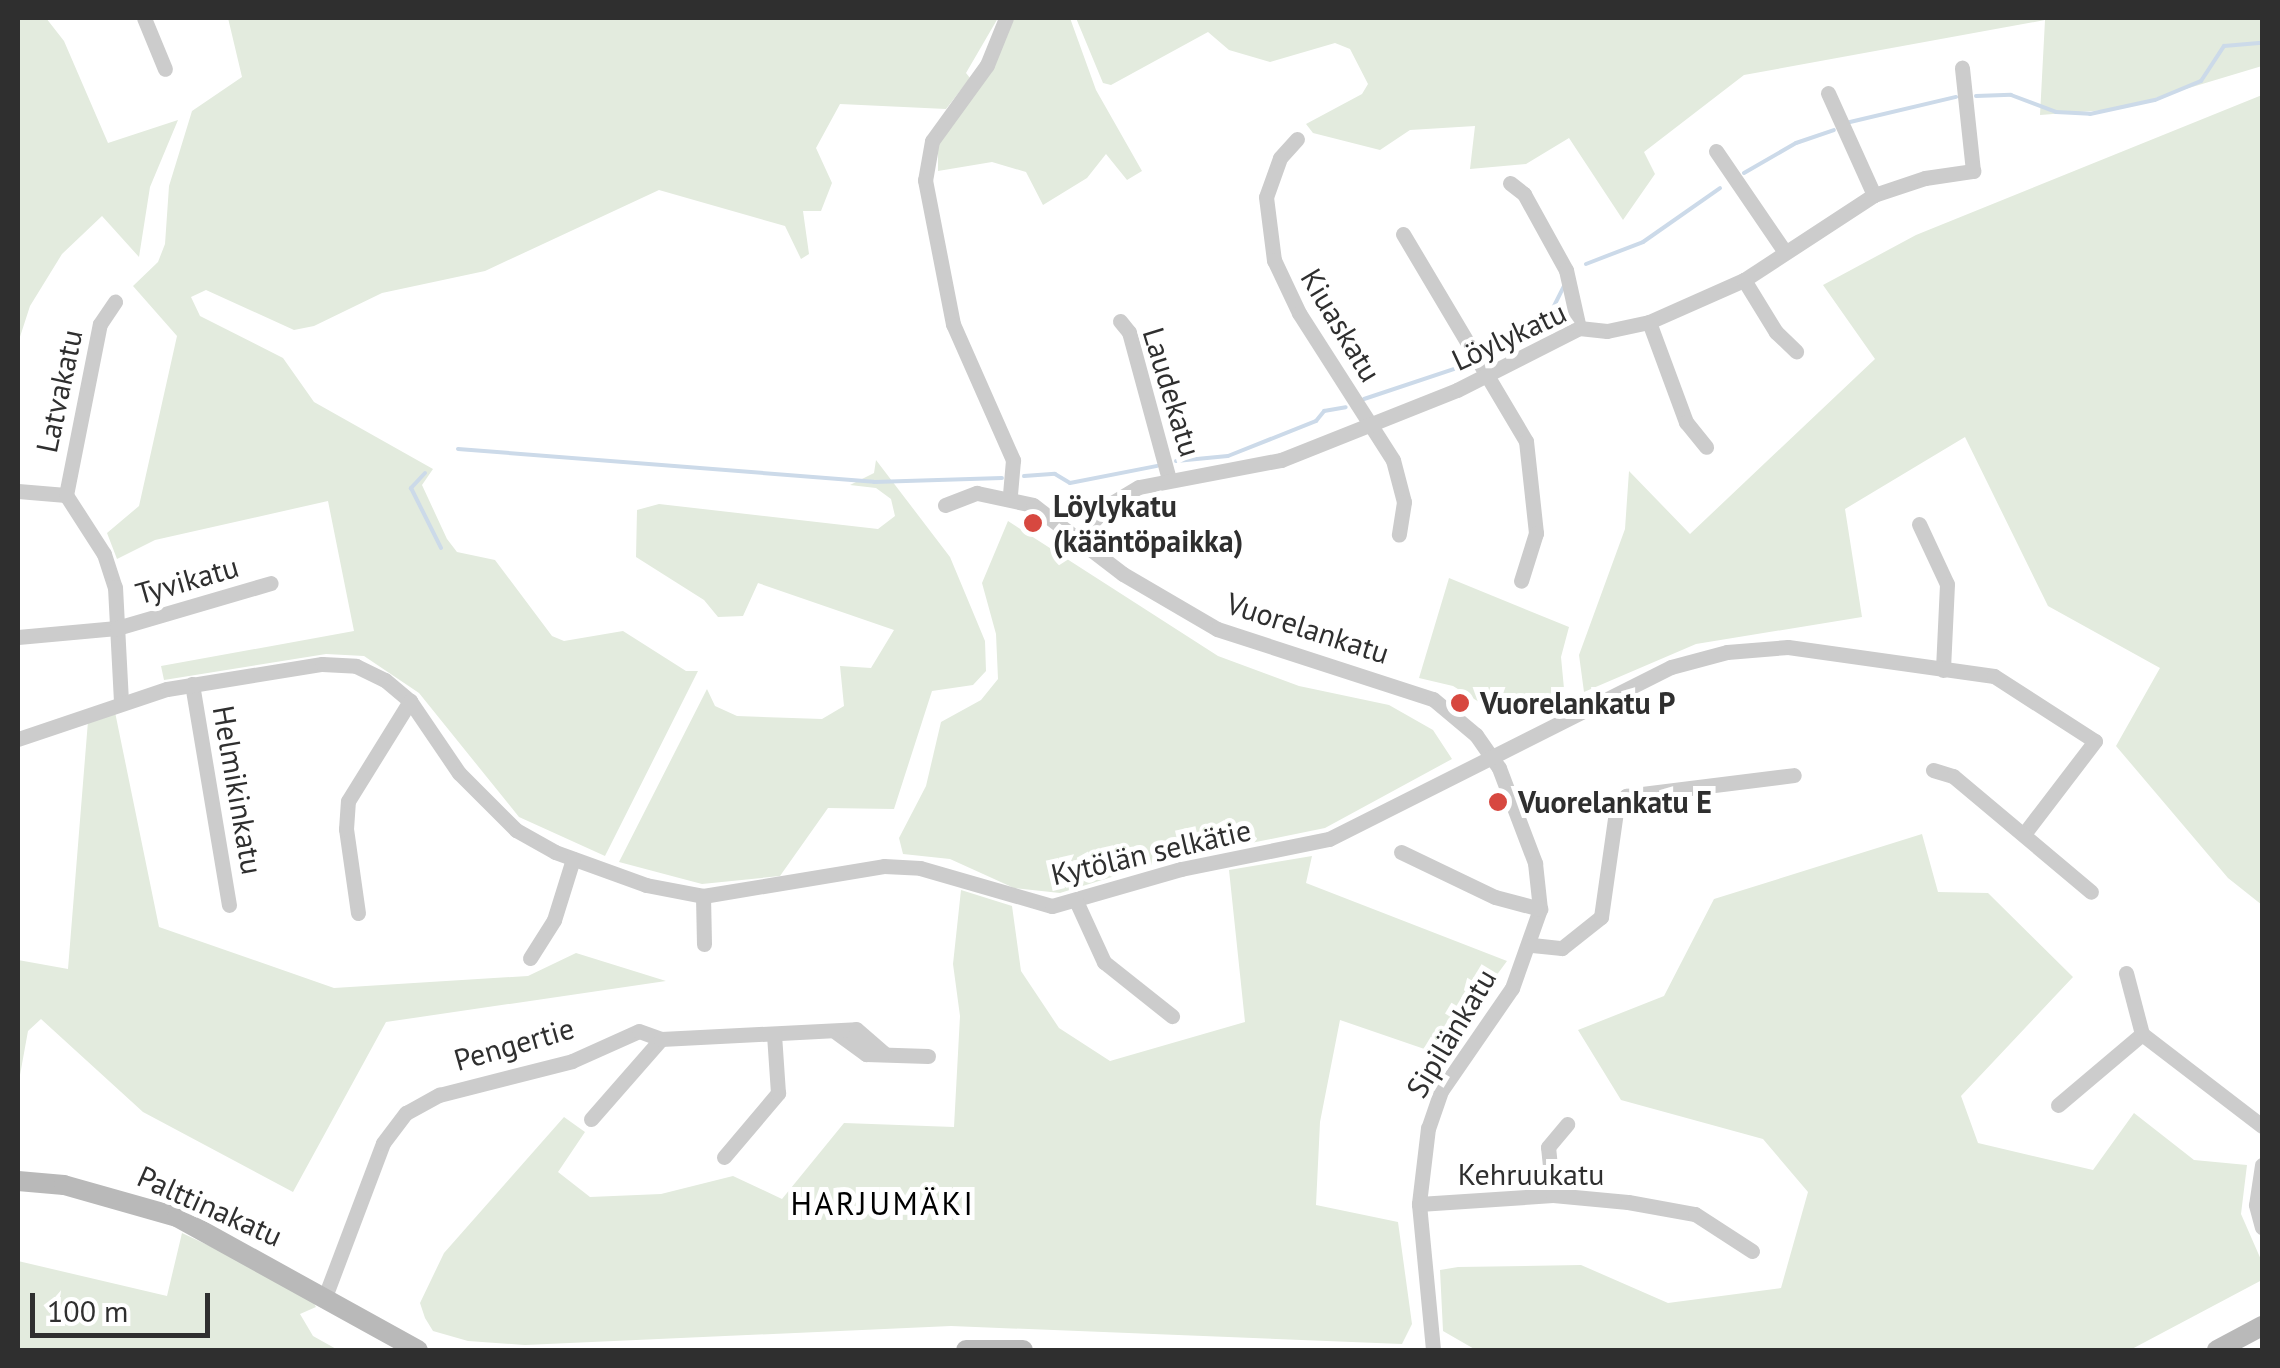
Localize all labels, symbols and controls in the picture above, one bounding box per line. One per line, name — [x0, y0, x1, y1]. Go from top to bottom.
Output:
street label: Kiuaskatu — [1293, 262, 1389, 388]
street label: Löylykatu — [1446, 294, 1572, 378]
street label: Laudekatu — [1135, 323, 1209, 461]
street label: Latvakatu — [28, 326, 90, 456]
place label: Löylykatu (kääntöpaikka) — [1053, 488, 1243, 558]
marker: Löylykatu (kääntöpaikka) — [1022, 512, 1044, 534]
street label: Tyvikatu — [132, 548, 242, 612]
street label: Vuorelankatu — [1222, 585, 1394, 671]
place label: Vuorelankatu P — [1480, 685, 1675, 721]
marker: Vuorelankatu P — [1449, 692, 1471, 714]
street label: Helmikinkatu — [205, 703, 271, 877]
place label: Vuorelankatu E — [1518, 784, 1712, 820]
marker: Vuorelankatu E — [1487, 791, 1509, 813]
street label: Kytölän selkätie — [1048, 812, 1254, 892]
street label: Sipilänkatu — [1399, 962, 1503, 1104]
street label: Pengertie — [450, 1010, 578, 1078]
street label: Kehruukatu — [1458, 1156, 1604, 1192]
street label: Palttinakatu — [132, 1158, 288, 1254]
district label: HARJUMÄKI — [791, 1184, 975, 1222]
scale bar — [35, 1273, 215, 1335]
text: 100 m — [47, 1291, 128, 1330]

